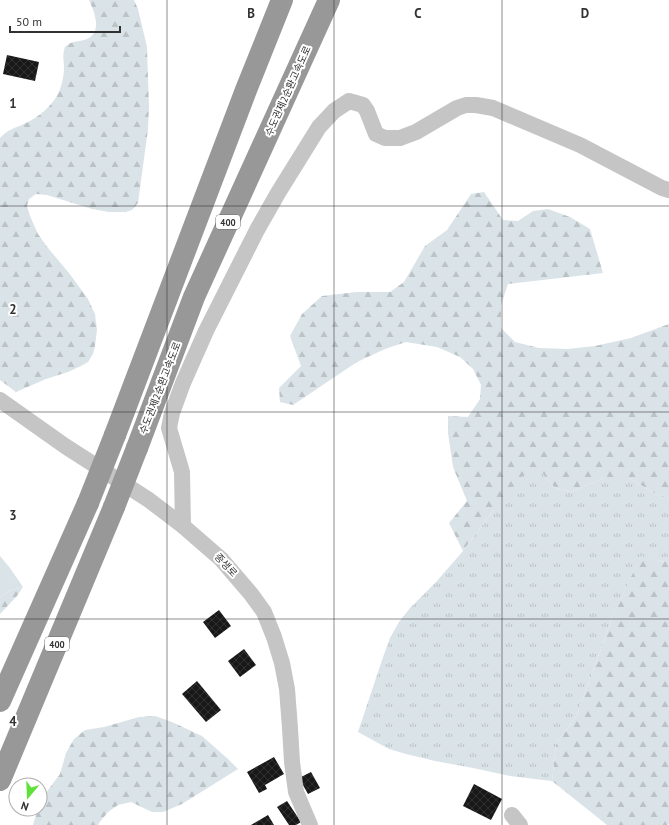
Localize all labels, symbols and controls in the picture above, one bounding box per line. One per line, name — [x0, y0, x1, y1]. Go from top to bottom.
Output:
text: B — [247, 5, 255, 22]
text: C — [414, 5, 422, 22]
text: D — [581, 5, 589, 22]
scale bar — [10, 8, 120, 34]
text: 50 m — [16, 14, 42, 29]
street label: 수도권제2순환고속도로 — [262, 44, 314, 138]
text: 1 — [9, 95, 17, 112]
road number: 400 — [216, 215, 240, 229]
text: 2 — [9, 301, 17, 318]
street label: 수도권제2순환고속도로 — [136, 340, 184, 436]
text: 3 — [9, 507, 17, 524]
street label: 종생로 — [212, 550, 240, 580]
road number: 400 — [45, 637, 69, 651]
text: 4 — [9, 713, 17, 730]
north arrow — [8, 777, 48, 817]
text: N — [19, 799, 30, 814]

